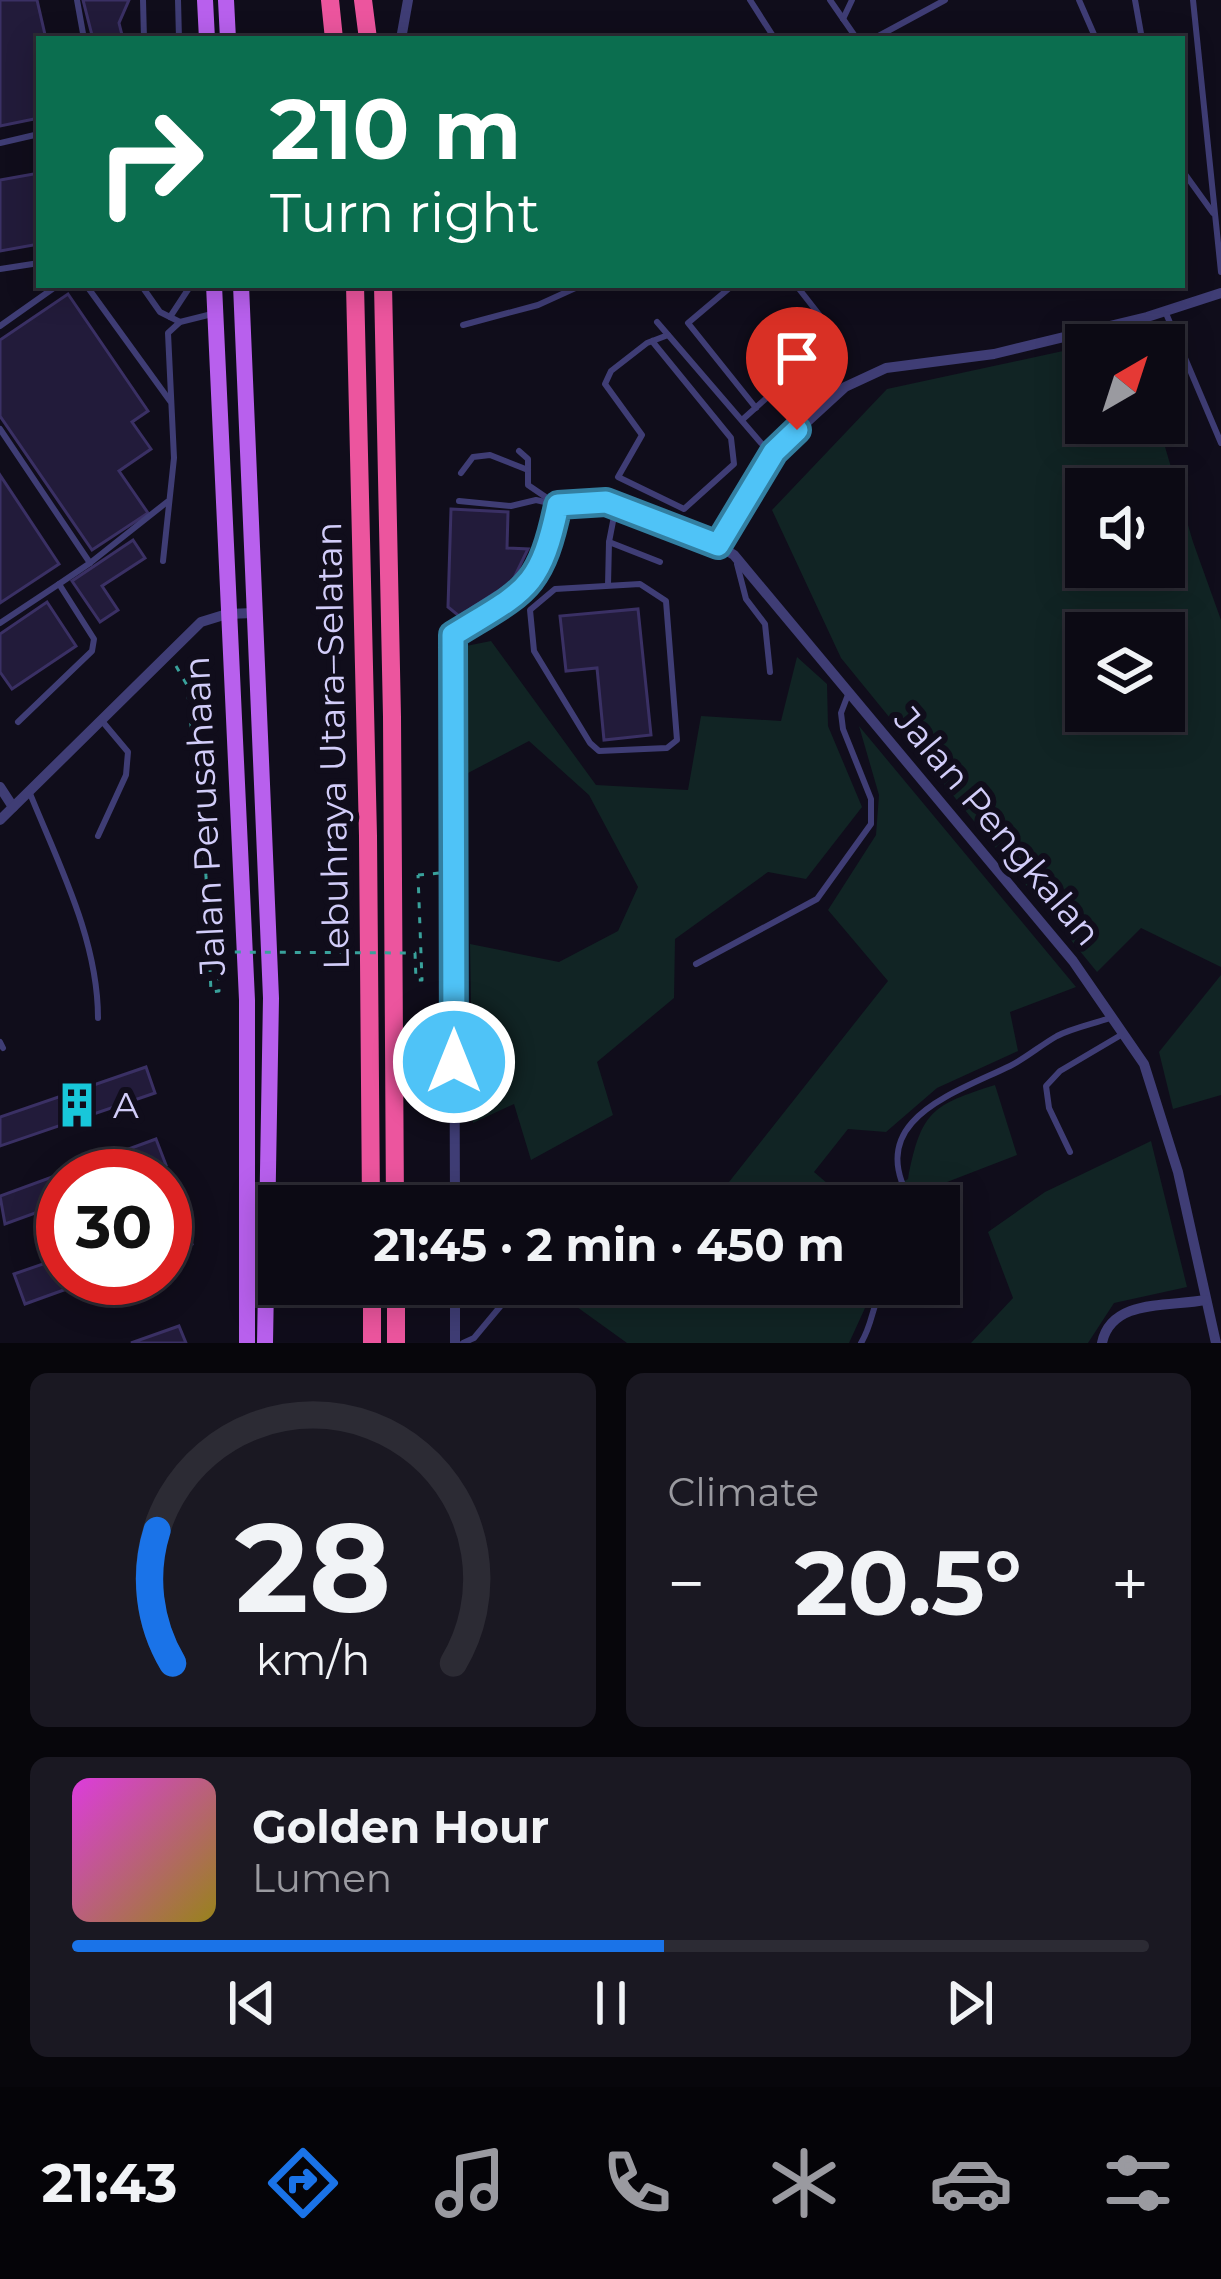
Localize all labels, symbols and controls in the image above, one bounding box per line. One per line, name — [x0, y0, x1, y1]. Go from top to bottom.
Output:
text: 210 m — [270, 78, 521, 180]
icon: right — [72, 84, 228, 240]
text: Turn right — [270, 180, 540, 246]
pin — [746, 307, 848, 430]
north arrow — [1065, 324, 1185, 444]
map controls — [1065, 324, 1185, 732]
icon: arrive — [764, 325, 830, 391]
button: sound — [1065, 468, 1185, 588]
street label: Lebuhraya Utara–Selatan — [306, 522, 358, 970]
button: layers — [1065, 612, 1185, 732]
street label: Jalan Perusahaan — [174, 655, 234, 978]
street label: Jalan Pengkalan — [885, 697, 1111, 954]
position arrow — [391, 999, 517, 1125]
building icon: A — [52, 1080, 102, 1130]
place label: A — [113, 1083, 139, 1127]
speed limit sign: 30 — [36, 1149, 192, 1305]
text: 21:45 · 2 min · 450 m — [373, 1217, 845, 1272]
text: Climate — [668, 1468, 819, 1516]
text: 28 — [235, 1491, 391, 1643]
text: 20.5° — [795, 1528, 1022, 1638]
text: − — [668, 1543, 705, 1624]
text: + — [1111, 1543, 1149, 1624]
text: km/h — [256, 1633, 370, 1686]
text: Golden Hour — [252, 1799, 549, 1854]
text: Lumen — [252, 1854, 392, 1902]
icon: previous — [219, 1970, 285, 2036]
icon: pause — [578, 1970, 644, 2036]
icon: next — [937, 1970, 1003, 2036]
icon: directions — [261, 2141, 345, 2225]
icon: music — [428, 2141, 512, 2225]
icon: phone — [595, 2141, 679, 2225]
icon: climate — [762, 2141, 846, 2225]
icon: car — [929, 2141, 1013, 2225]
icon: filters — [1096, 2141, 1180, 2225]
text: 21:43 — [42, 2150, 178, 2216]

